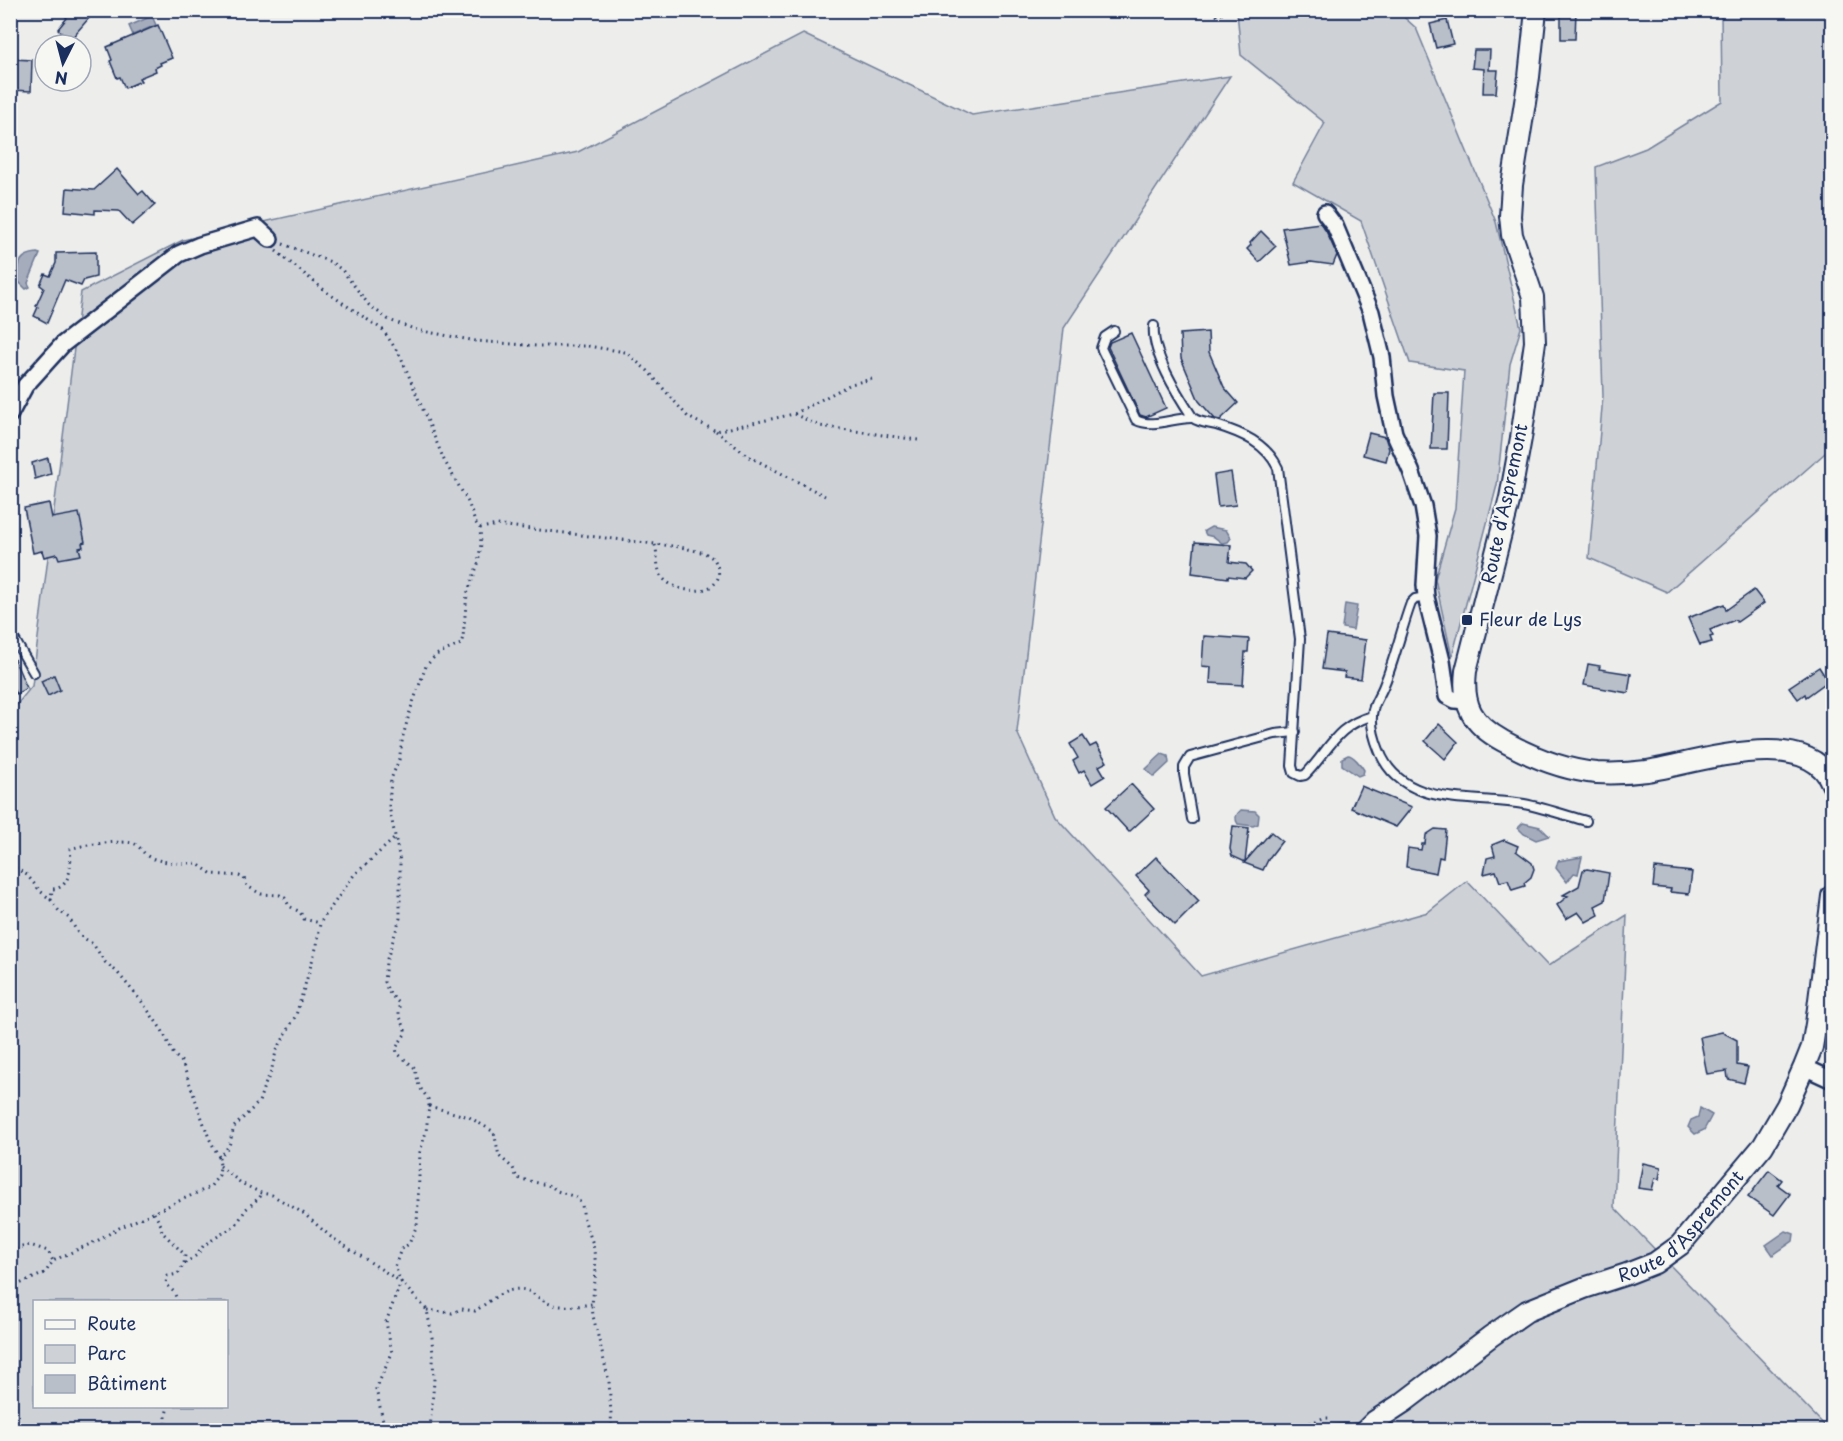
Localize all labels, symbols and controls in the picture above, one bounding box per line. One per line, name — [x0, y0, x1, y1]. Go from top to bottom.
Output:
north arrow — [33, 33, 93, 93]
text: N — [54, 66, 69, 92]
street label: Route d'Aspremont — [1473, 421, 1534, 586]
place label: Fleur de Lys — [1479, 605, 1582, 632]
marker: Fleur de Lys — [1460, 613, 1474, 627]
street label: Route d'Aspremont — [1614, 1164, 1749, 1288]
legend — [33, 1300, 228, 1408]
text: Route — [87, 1309, 137, 1336]
text: Parc — [87, 1339, 126, 1366]
text: Bâtiment — [87, 1369, 167, 1396]

